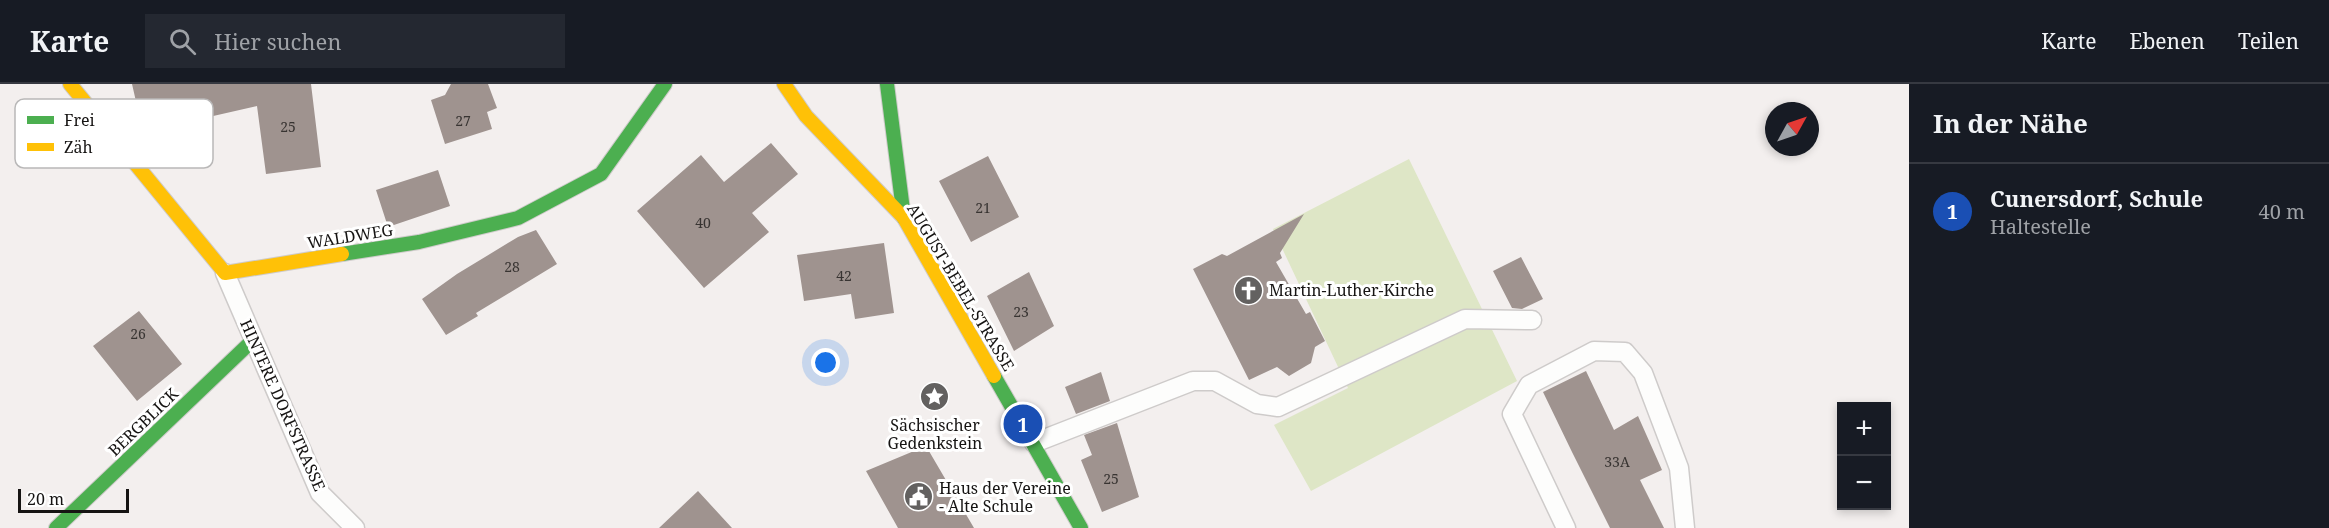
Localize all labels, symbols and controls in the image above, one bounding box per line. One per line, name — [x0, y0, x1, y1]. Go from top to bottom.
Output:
search box — [145, 14, 565, 68]
text: Karte — [30, 22, 109, 60]
icon: search — [166, 25, 199, 58]
text: Hier suchen — [214, 26, 341, 56]
text: Karte — [2041, 27, 2096, 55]
text: Ebenen — [2129, 27, 2205, 55]
text: Teilen — [2238, 27, 2299, 55]
legend — [15, 99, 213, 168]
north arrow — [1765, 102, 1819, 156]
text: In der Nähe — [1933, 105, 2088, 141]
text: Frei — [64, 109, 95, 131]
house number: 27 — [455, 111, 471, 130]
house number: 25 — [280, 117, 296, 136]
text: Zäh — [64, 136, 93, 158]
text: Cunersdorf, Schule — [1990, 183, 2203, 213]
house number: 21 — [975, 198, 991, 217]
text: 1 — [1947, 198, 1958, 225]
text: 40 m — [2259, 198, 2305, 225]
street label: AUGUST-BEBEL-STRASSE — [902, 199, 1020, 375]
house number: 40 — [695, 213, 711, 232]
text: Haltestelle — [1990, 213, 2091, 240]
street label: WALDWEG — [306, 218, 395, 254]
house number: 28 — [504, 257, 520, 276]
house number: 42 — [836, 266, 852, 285]
church icon: Martin-Luther-Kirche — [1232, 274, 1264, 306]
place label: Martin-Luther-Kirche — [1269, 279, 1434, 301]
house number: 23 — [1013, 302, 1029, 321]
street label: HINTERE DORFSTRASSE — [235, 316, 331, 494]
house number: 26 — [130, 324, 146, 343]
your location — [811, 348, 840, 377]
place icon: Sächsischer Gedenkstein — [919, 381, 951, 413]
street label: BERGBLICK — [103, 382, 183, 461]
pin: 1 — [1004, 402, 1042, 446]
map controls — [1837, 402, 1891, 510]
button: + — [1837, 402, 1891, 456]
place label: Sächsischer Gedenkstein — [888, 414, 982, 454]
house number: 33A — [1604, 452, 1630, 471]
button: − — [1837, 456, 1891, 510]
house number: 25 — [1103, 469, 1119, 488]
place label: Haus der Vereine - Alte Schule — [939, 477, 1071, 517]
public building icon: Haus der Vereine - Alte Schule — [902, 481, 934, 513]
scale bar — [18, 486, 129, 514]
text: 20 m — [27, 488, 64, 510]

